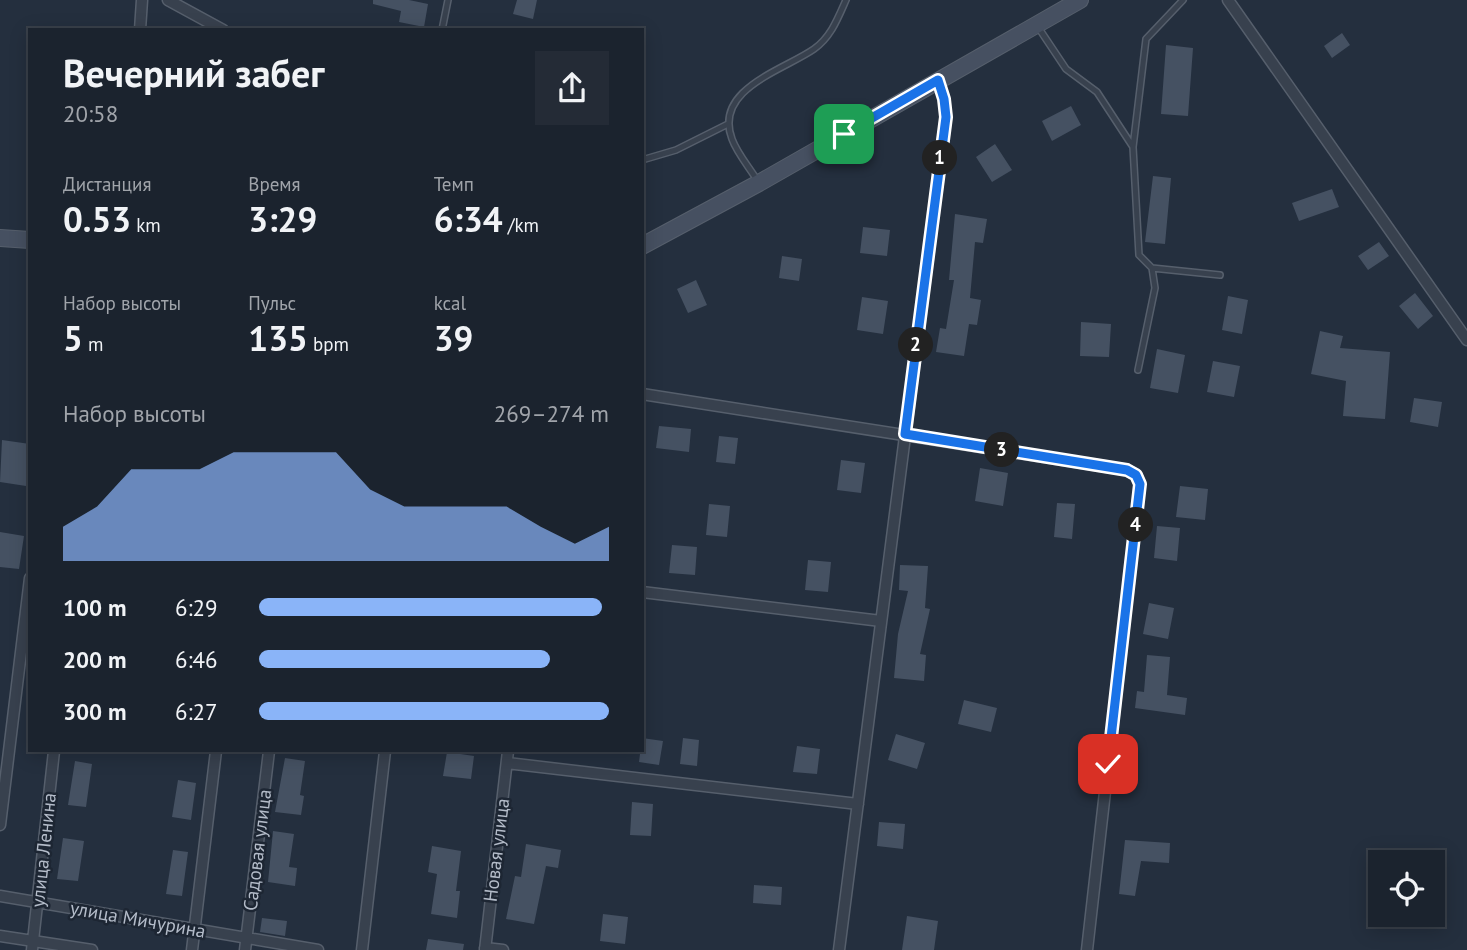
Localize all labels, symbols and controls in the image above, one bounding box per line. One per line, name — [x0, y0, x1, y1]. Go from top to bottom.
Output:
text: Вечерний забег — [63, 48, 324, 97]
button: share — [535, 51, 609, 125]
text: 20:58 — [63, 99, 118, 128]
pin — [814, 104, 874, 164]
icon: arrive — [825, 115, 863, 153]
pin: 1 — [922, 140, 958, 176]
text: 1 — [934, 145, 945, 169]
text: Дистанция — [63, 172, 151, 196]
text: Время — [248, 172, 301, 196]
text: Темп — [434, 172, 474, 196]
text: 0.53 — [63, 196, 131, 242]
text: 3:29 — [248, 196, 317, 242]
text: 6:34 — [434, 196, 503, 242]
text: km — [131, 213, 161, 237]
text: /km — [503, 213, 539, 237]
text: Набор высоты — [63, 291, 181, 315]
text: Пульс — [248, 291, 296, 315]
text: kcal — [434, 291, 466, 315]
text: 5 — [63, 315, 83, 361]
text: 135 — [248, 315, 308, 361]
text: 39 — [434, 315, 473, 361]
pin: 2 — [898, 328, 934, 362]
text: m — [83, 332, 103, 356]
text: bpm — [308, 332, 349, 356]
text: 2 — [910, 332, 921, 356]
text: Набор высоты — [63, 399, 206, 428]
text: 269–274 m — [494, 399, 609, 428]
pin: 3 — [984, 433, 1020, 468]
text: 3 — [996, 437, 1007, 461]
pin: 4 — [1118, 508, 1154, 542]
text: 4 — [1130, 512, 1141, 536]
text: 100 m — [63, 593, 126, 622]
text: 6:29 — [175, 593, 218, 622]
text: 200 m — [63, 645, 126, 674]
text: 6:46 — [175, 645, 218, 674]
text: 300 m — [63, 697, 126, 726]
text: 6:27 — [175, 697, 218, 726]
pin — [1078, 734, 1138, 794]
icon: check — [1089, 745, 1127, 783]
street label: Садовая улица — [238, 788, 276, 912]
street label: улица Ленина — [25, 792, 61, 908]
street label: Новая улица — [478, 797, 514, 903]
map controls — [1368, 850, 1445, 927]
button: locate — [1368, 850, 1445, 927]
street label: улица Мичурина — [68, 895, 208, 943]

